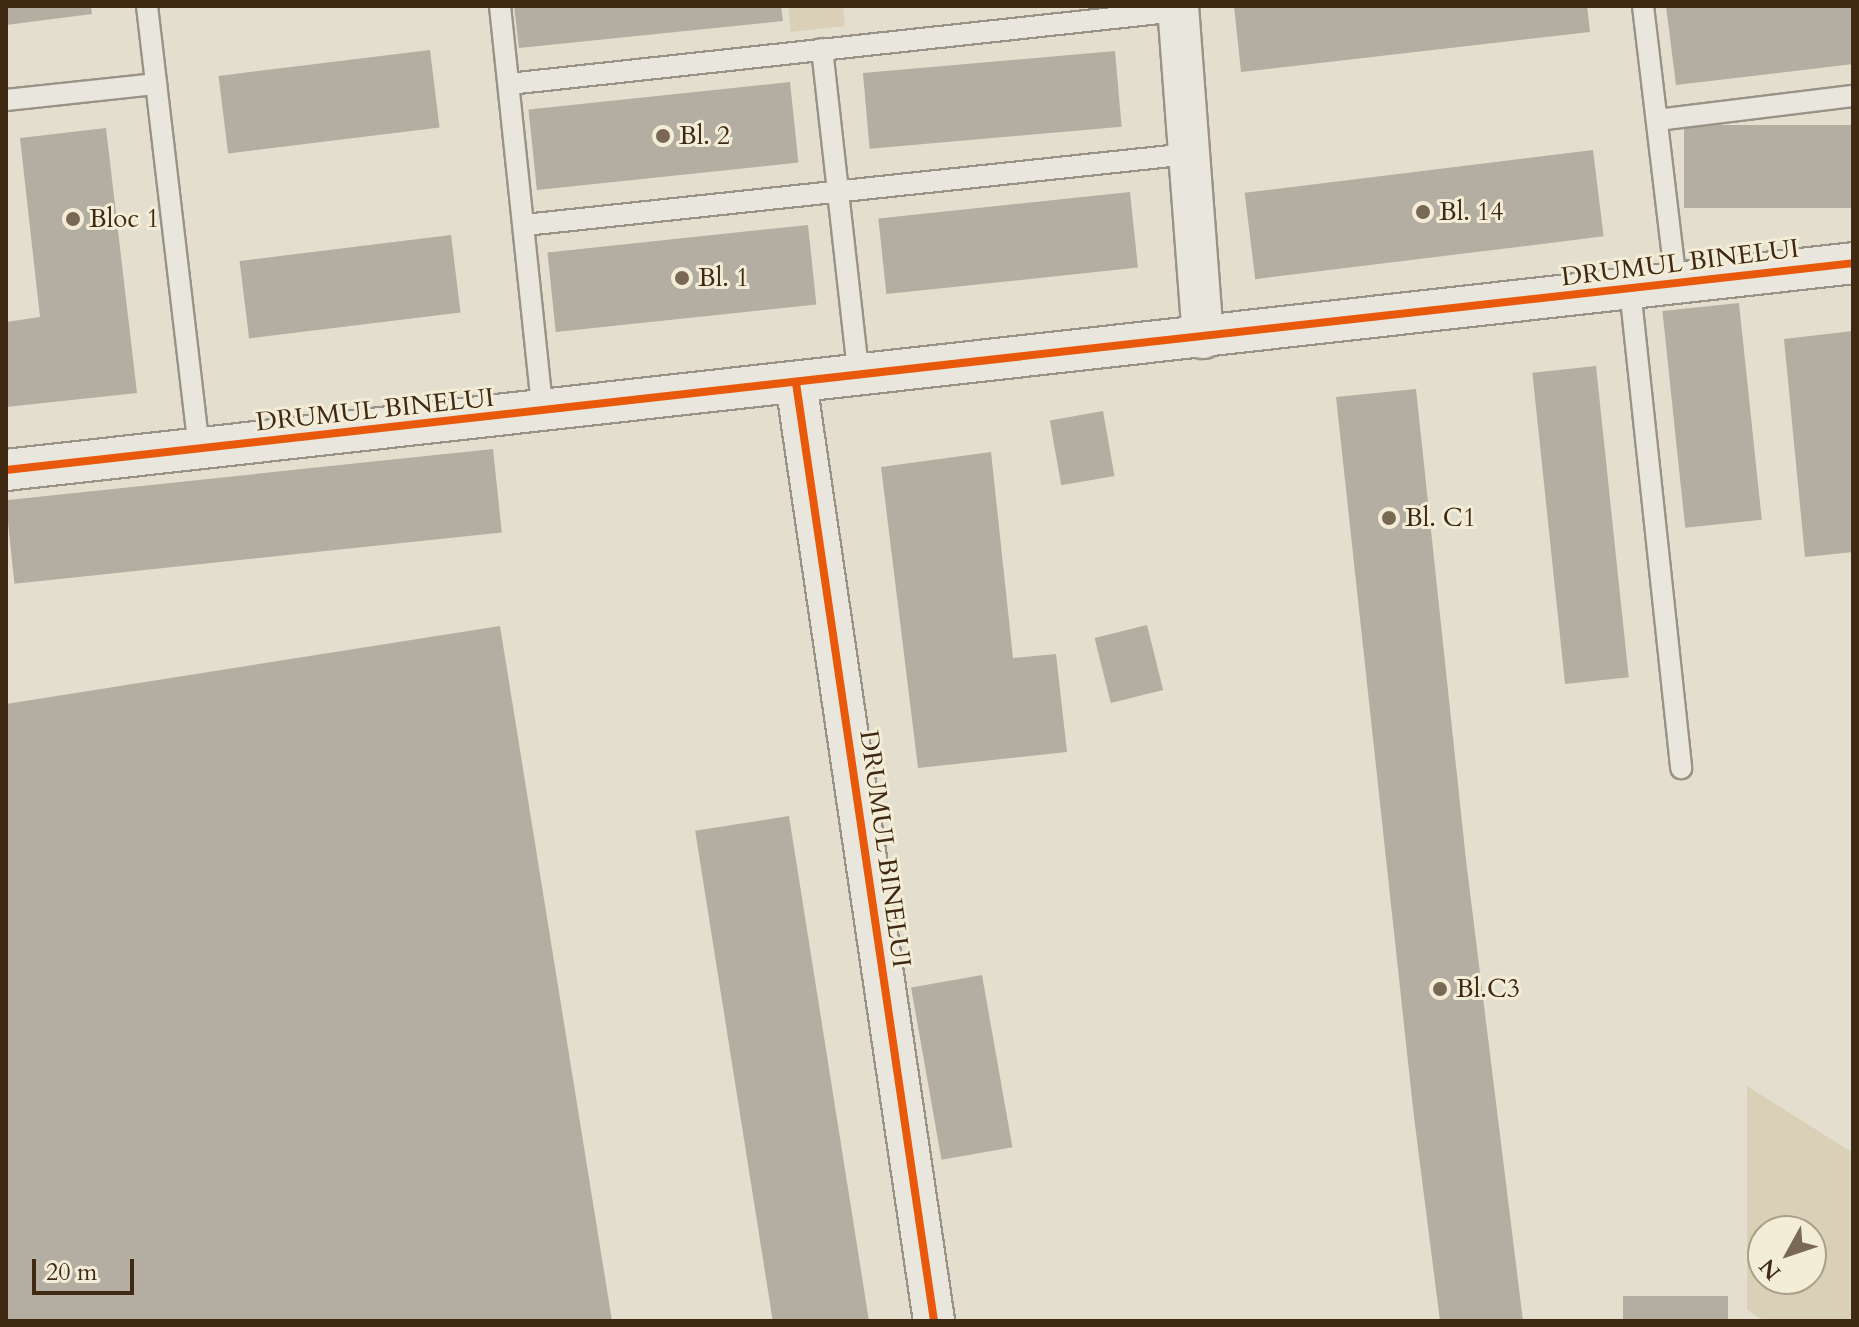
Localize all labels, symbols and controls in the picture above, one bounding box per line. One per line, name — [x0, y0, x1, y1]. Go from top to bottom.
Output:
place label: Bl. 2 — [679, 120, 730, 152]
marker: Bl. 2 — [654, 127, 672, 145]
place label: Bl. 14 — [1439, 196, 1504, 228]
place label: Bloc 1 — [89, 203, 159, 235]
marker: Bl. 14 — [1414, 203, 1432, 221]
marker: Bloc 1 — [64, 210, 82, 228]
street label: DRUMUL BINELUI — [1559, 233, 1801, 293]
place label: Bl. 1 — [698, 262, 749, 294]
marker: Bl. 1 — [673, 269, 691, 287]
street label: DRUMUL BINELUI — [254, 382, 496, 438]
place label: Bl. C1 — [1405, 502, 1476, 534]
marker: Bl. C1 — [1380, 509, 1398, 527]
street label: DRUMUL BINELUI — [853, 728, 917, 970]
place label: Bl.C3 — [1456, 973, 1520, 1005]
marker: Bl.C3 — [1431, 980, 1449, 998]
north arrow — [1747, 1215, 1827, 1295]
scale bar — [36, 1243, 138, 1293]
text: N — [1753, 1252, 1788, 1286]
text: 20 m — [46, 1256, 97, 1289]

